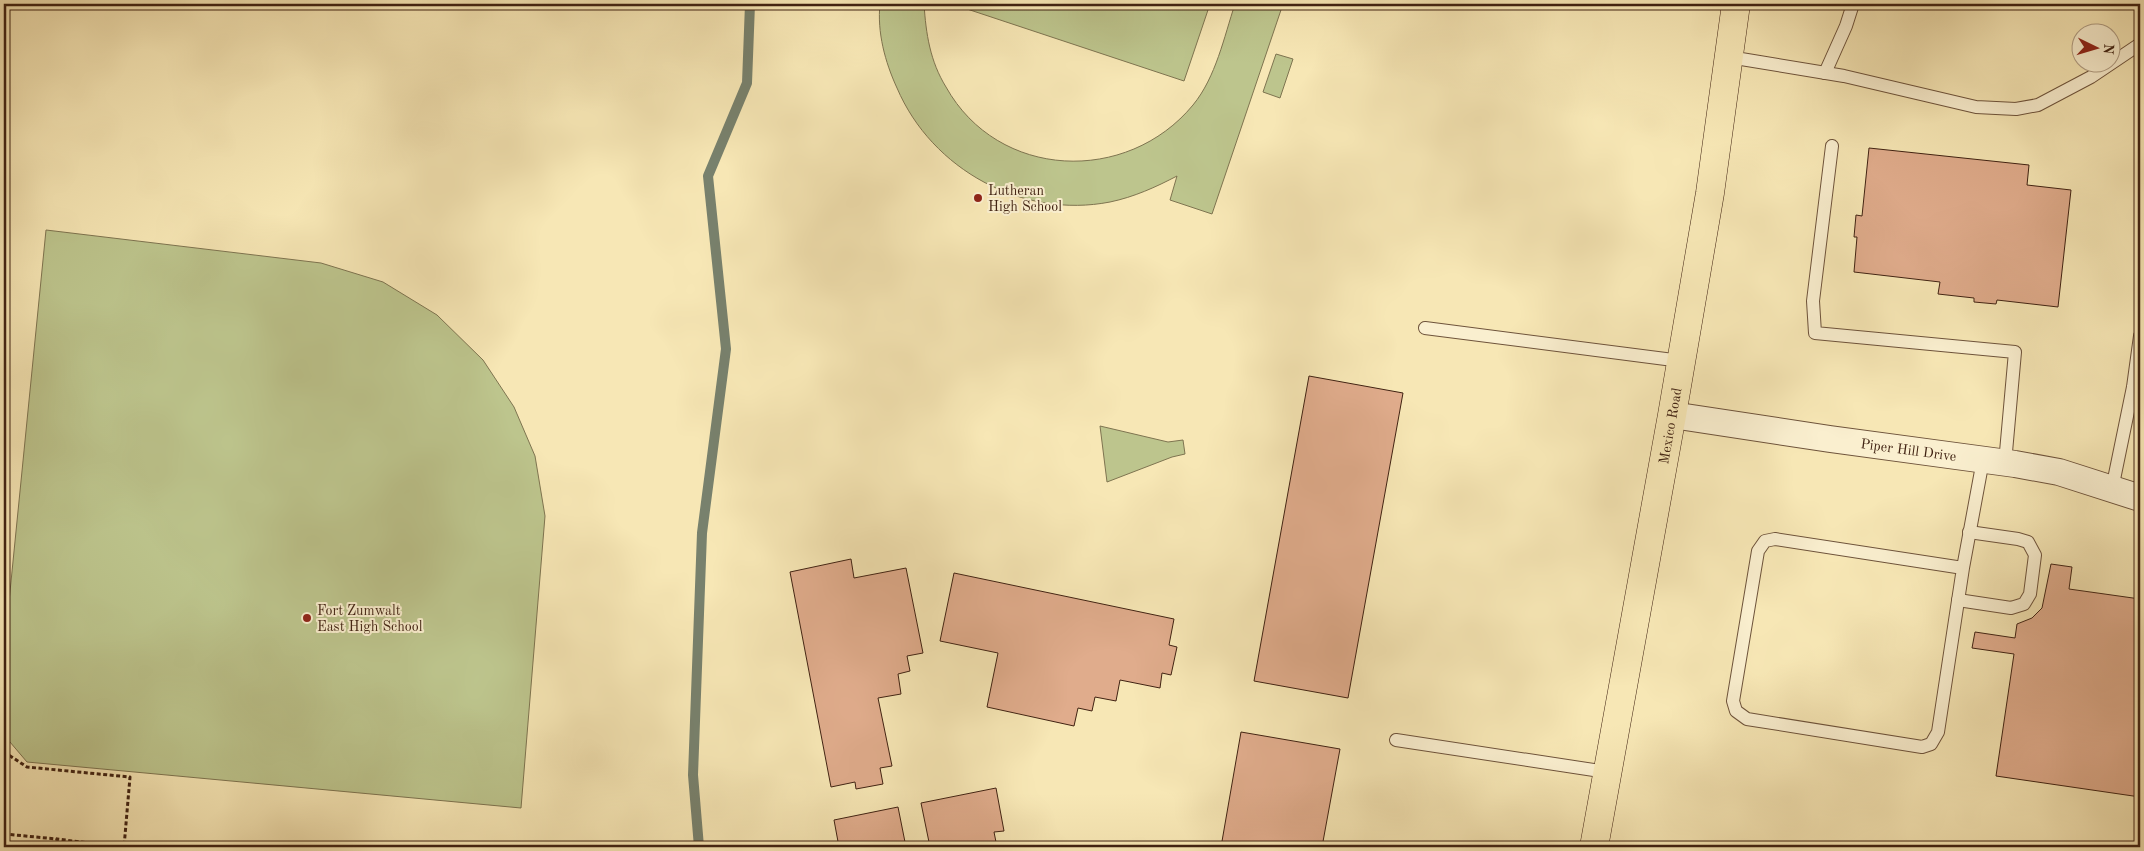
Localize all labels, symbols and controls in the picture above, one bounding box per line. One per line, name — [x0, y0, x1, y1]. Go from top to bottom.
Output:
north arrow — [2072, 22, 2122, 72]
text: N — [2100, 43, 2115, 55]
place label: Lutheran High School — [988, 184, 1062, 214]
marker: Lutheran High School — [972, 192, 984, 204]
street label: Mexico Road — [1657, 387, 1685, 465]
street label: Piper Hill Drive — [1860, 437, 1957, 464]
place label: Fort Zumwalt East High School — [317, 604, 423, 634]
marker: Fort Zumwalt East High School — [301, 612, 313, 624]

